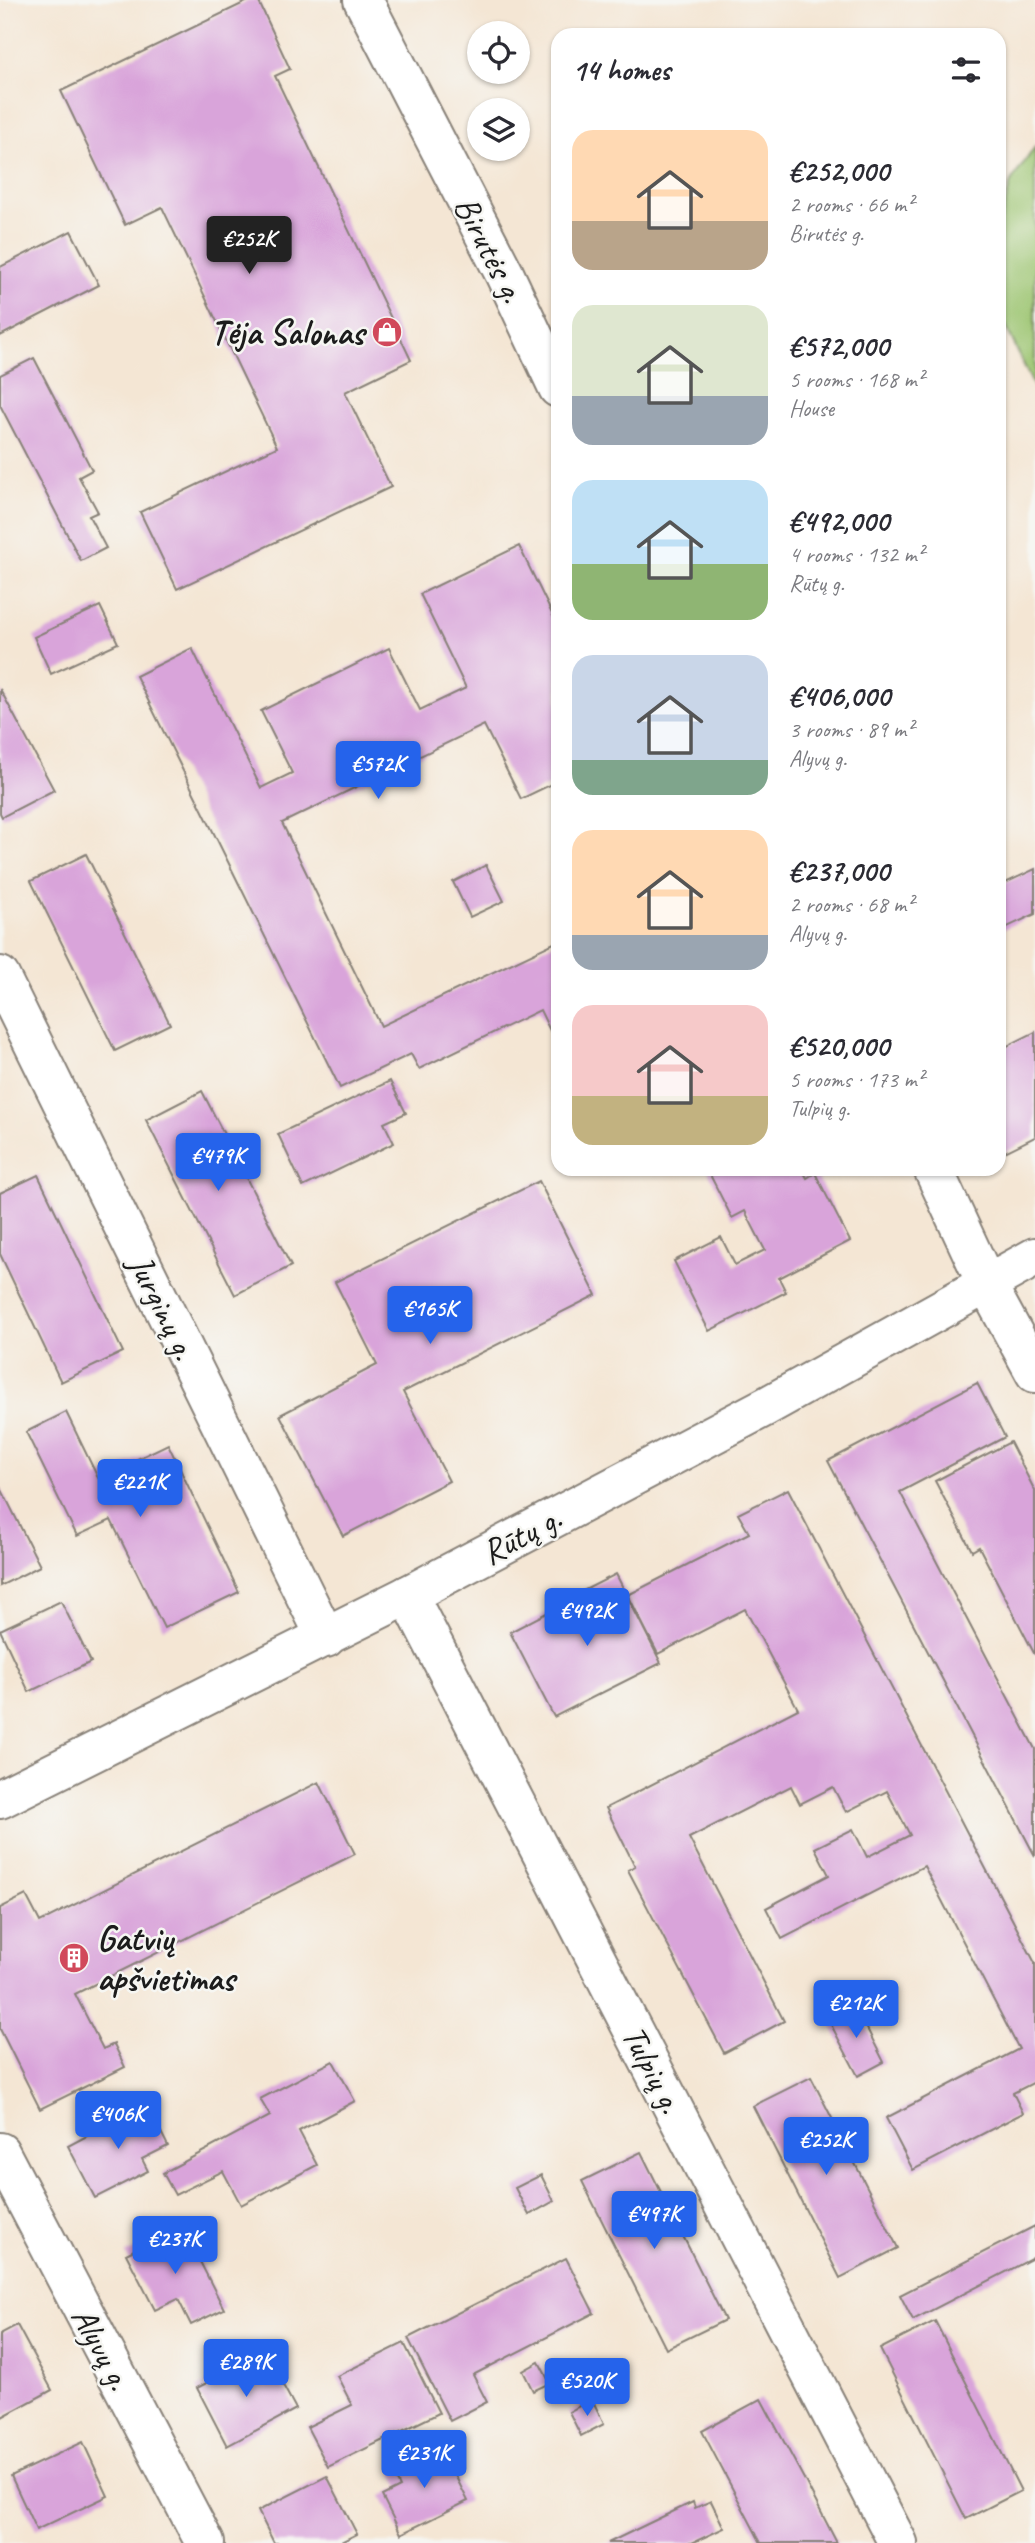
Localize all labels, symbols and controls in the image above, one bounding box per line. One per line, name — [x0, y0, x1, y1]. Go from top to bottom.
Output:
map controls — [467, 21, 530, 161]
button: locate — [467, 21, 530, 84]
text: 14 homes — [572, 51, 670, 89]
icon: filters — [947, 51, 985, 89]
button: layers — [467, 98, 530, 161]
text: €252,000 — [789, 152, 889, 190]
icon: home — [628, 158, 712, 242]
street label: Birutės g. — [444, 189, 535, 310]
text: 2 rooms · 66 m² — [789, 190, 913, 219]
pin: €252K — [200, 216, 298, 276]
text: Birutės g. — [789, 219, 864, 248]
text: €252K — [223, 224, 275, 253]
place label: Tėja Salonas — [211, 310, 368, 355]
shop icon: Tėja Salonas — [370, 315, 404, 349]
text: €572,000 — [789, 327, 889, 365]
icon: home — [628, 333, 712, 417]
text: 5 rooms · 168 m² — [789, 365, 924, 394]
text: House — [789, 394, 834, 423]
text: €492,000 — [789, 502, 889, 540]
icon: home — [628, 508, 712, 592]
text: 4 rooms · 132 m² — [789, 540, 924, 569]
text: Rūtų g. — [789, 569, 844, 598]
text: €406,000 — [789, 677, 890, 715]
icon: home — [628, 683, 712, 767]
text: 3 rooms · 89 m² — [789, 715, 913, 744]
pin: €572K — [329, 742, 427, 801]
text: Alyvų g. — [789, 744, 847, 773]
text: €572K — [352, 749, 404, 778]
text: €237,000 — [789, 852, 889, 890]
icon: home — [628, 858, 712, 942]
text: 2 rooms · 68 m² — [789, 890, 913, 919]
text: Alyvų g. — [789, 919, 847, 948]
text: €520,000 — [789, 1027, 889, 1065]
icon: home — [628, 1033, 712, 1117]
text: 5 rooms · 173 m² — [789, 1065, 924, 1094]
text: Tulpių g. — [789, 1094, 850, 1123]
pin: €479K — [169, 1134, 267, 1193]
text: €479K — [192, 1141, 244, 1170]
street label: Jurginų g. — [117, 1246, 207, 1367]
pin: €165K — [381, 1286, 479, 1346]
text: €165K — [403, 1294, 457, 1323]
pin: €221K — [91, 1460, 189, 1519]
text: €221K — [113, 1467, 167, 1496]
street label: Rūtų g. — [474, 1496, 569, 1575]
pin: €492K — [538, 1588, 636, 1648]
text: €492K — [561, 1596, 613, 1625]
place label: Gatvių apšvietimas — [97, 1916, 238, 2001]
building icon: Gatvių apšvietimas — [57, 1941, 91, 1975]
pin: €212K — [807, 1980, 905, 2040]
text: €212K — [829, 1988, 883, 2017]
street label: Tulpių g. — [611, 2018, 694, 2121]
pin: €406K — [69, 2092, 167, 2151]
text: €406K — [91, 2099, 145, 2128]
pin: €252K — [777, 2118, 875, 2177]
text: €252K — [800, 2125, 852, 2154]
pin: €497K — [605, 2192, 703, 2251]
text: €497K — [628, 2199, 680, 2228]
pin: €237K — [126, 2216, 224, 2276]
text: €237K — [149, 2224, 202, 2253]
street label: Alyvų g. — [61, 2299, 142, 2398]
pin: €289K — [197, 2340, 295, 2399]
text: €289K — [220, 2347, 272, 2376]
pin: €520K — [538, 2358, 636, 2418]
text: €520K — [561, 2366, 613, 2395]
pin: €231K — [375, 2430, 473, 2490]
text: €231K — [397, 2438, 451, 2467]

